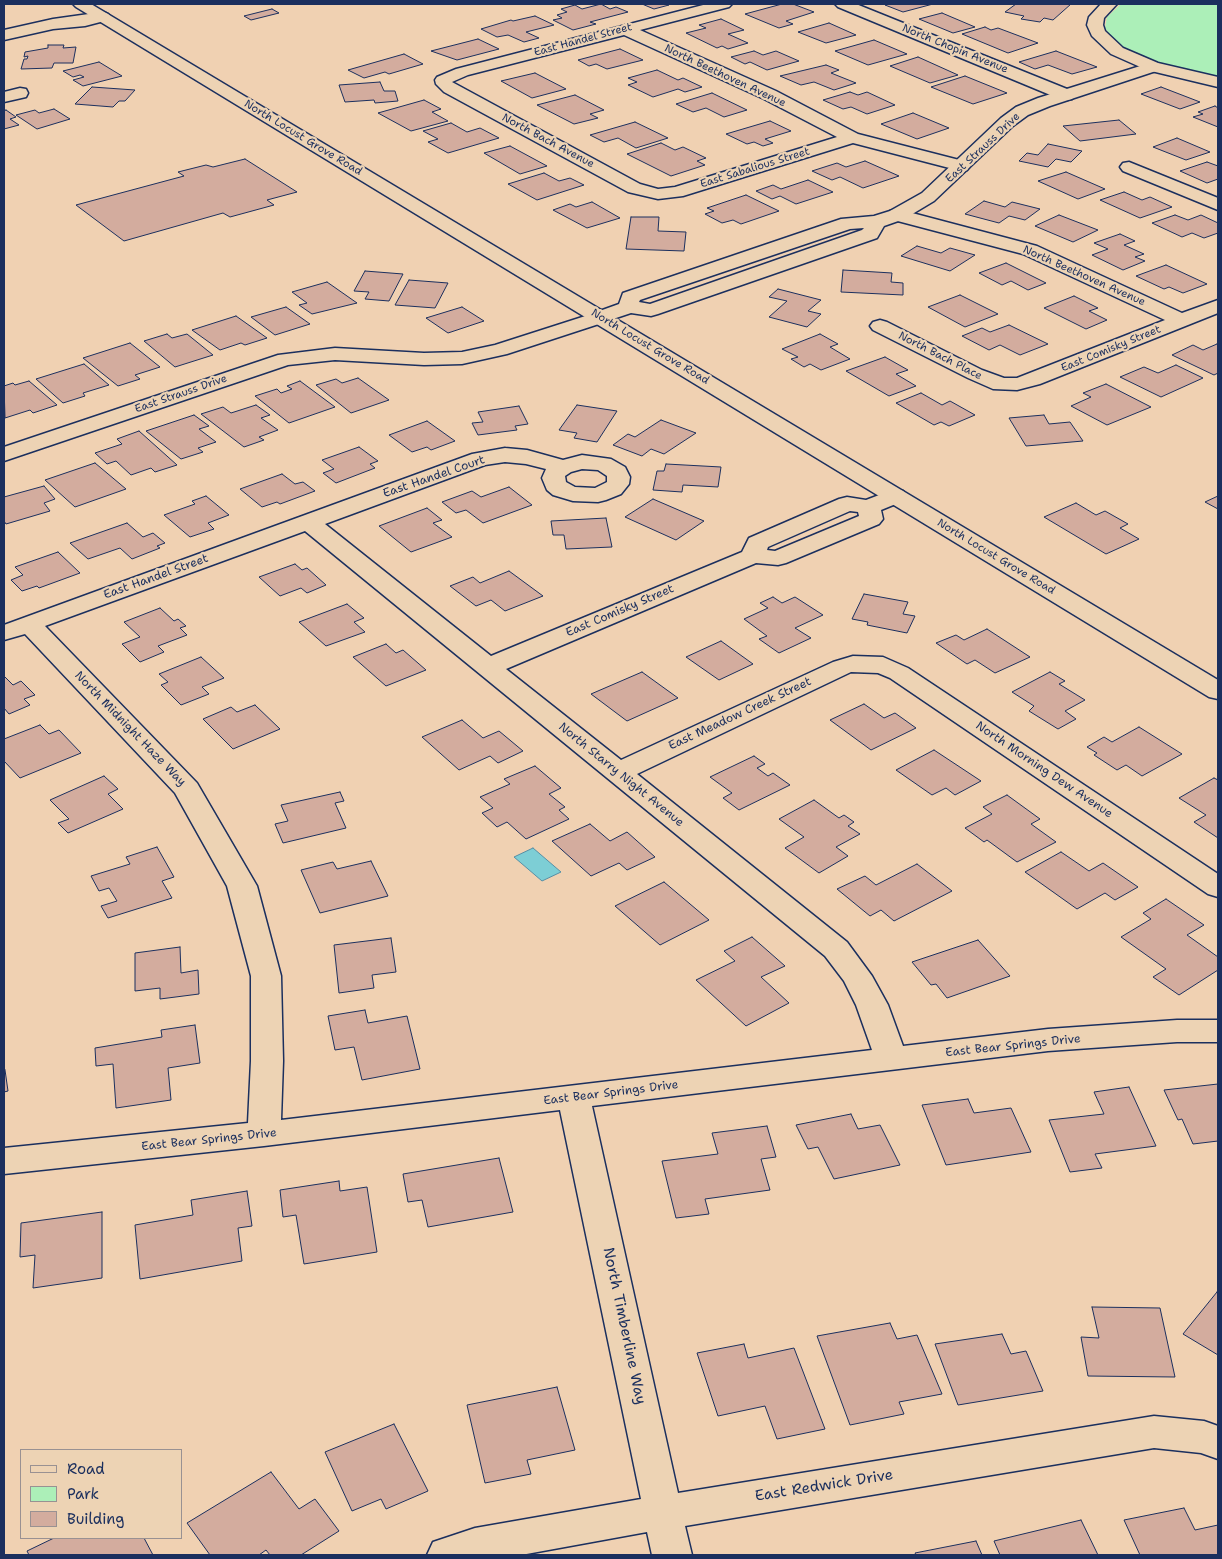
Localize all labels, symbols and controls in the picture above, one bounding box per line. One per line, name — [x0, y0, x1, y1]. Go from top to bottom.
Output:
street label: East Handel Street — [532, 21, 634, 59]
street label: North Chopin Avenue — [900, 22, 1010, 76]
street label: North Beethoven Avenue — [662, 42, 788, 110]
street label: North Locust Grove Road — [242, 97, 364, 179]
street label: East Strauss Drive — [943, 110, 1023, 186]
street label: North Bach Avenue — [499, 111, 597, 171]
street label: East Sabalious Street — [699, 145, 811, 191]
street label: North Beethoven Avenue — [1021, 243, 1147, 309]
street label: North Locust Grove Road — [589, 306, 711, 388]
street label: East Comisky Street — [1059, 323, 1163, 375]
street label: North Bach Place — [896, 329, 984, 383]
street label: East Strauss Drive — [133, 372, 229, 416]
street label: East Handel Court — [381, 453, 487, 501]
street label: North Locust Grove Road — [935, 516, 1057, 598]
street label: East Handel Street — [102, 551, 210, 603]
street label: East Comisky Street — [564, 582, 676, 640]
street label: North Midnight Haze Way — [71, 669, 189, 789]
street label: East Meadow Creek Street — [666, 675, 814, 753]
street label: North Morning Dew Avenue — [973, 719, 1115, 821]
street label: North Starry Night Avenue — [555, 720, 687, 830]
street label: East Bear Springs Drive — [945, 1032, 1081, 1060]
street label: East Bear Springs Drive — [543, 1078, 679, 1108]
street label: East Bear Springs Drive — [141, 1126, 277, 1154]
street label: North Timberline Way — [599, 1246, 649, 1406]
legend — [20, 1449, 182, 1539]
text: Road — [67, 1459, 105, 1479]
street label: East Redwick Drive — [754, 1466, 894, 1506]
text: Park — [67, 1484, 99, 1504]
text: Building — [67, 1509, 124, 1529]

